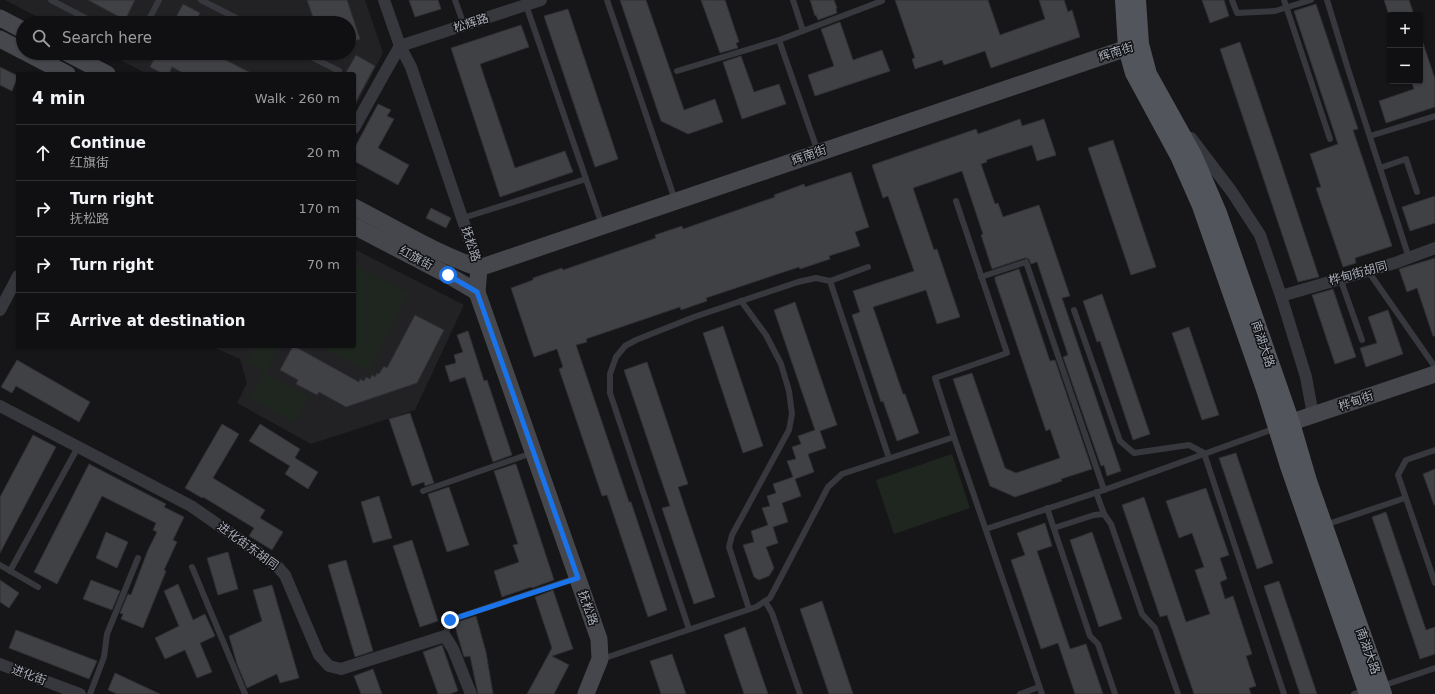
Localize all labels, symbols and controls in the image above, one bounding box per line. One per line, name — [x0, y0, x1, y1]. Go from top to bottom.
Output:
street label: 松辉路 — [452, 11, 490, 35]
map controls — [1387, 12, 1423, 84]
button: + — [1387, 12, 1423, 48]
search box — [16, 16, 356, 60]
icon: search — [30, 27, 52, 49]
text: Search here — [62, 29, 152, 47]
street label: 辉南街 — [1097, 40, 1135, 64]
button: − — [1387, 48, 1423, 84]
text: 4 min — [32, 88, 85, 108]
text: Walk · 260 m — [255, 91, 340, 106]
text: Continue — [70, 134, 146, 152]
icon: ahead — [32, 142, 54, 164]
street label: 辉南街 — [790, 143, 828, 167]
text: 20 m — [307, 145, 340, 160]
text: 红旗街 — [70, 155, 109, 170]
text: Turn right — [70, 190, 154, 208]
icon: right — [32, 198, 54, 220]
text: 170 m — [298, 201, 340, 216]
text: 抚松路 — [70, 211, 109, 226]
street label: 抚松路 — [459, 225, 483, 263]
street label: 红旗街 — [397, 243, 435, 273]
icon: right — [32, 254, 54, 276]
text: Turn right — [70, 256, 154, 274]
text: 70 m — [307, 257, 340, 272]
street label: 桦甸街胡同 — [1327, 258, 1389, 288]
route start — [439, 266, 457, 284]
icon: arrive — [32, 310, 54, 332]
text: Arrive at destination — [70, 312, 245, 330]
street label: 南湖大路 — [1249, 319, 1277, 369]
street label: 桦甸街 — [1337, 389, 1375, 413]
street label: 进化街东胡同 — [215, 519, 281, 573]
street label: 抚松路 — [576, 589, 600, 627]
route end — [441, 611, 459, 629]
street label: 南湖大路 — [1353, 626, 1383, 676]
street label: 进化街 — [10, 662, 48, 688]

